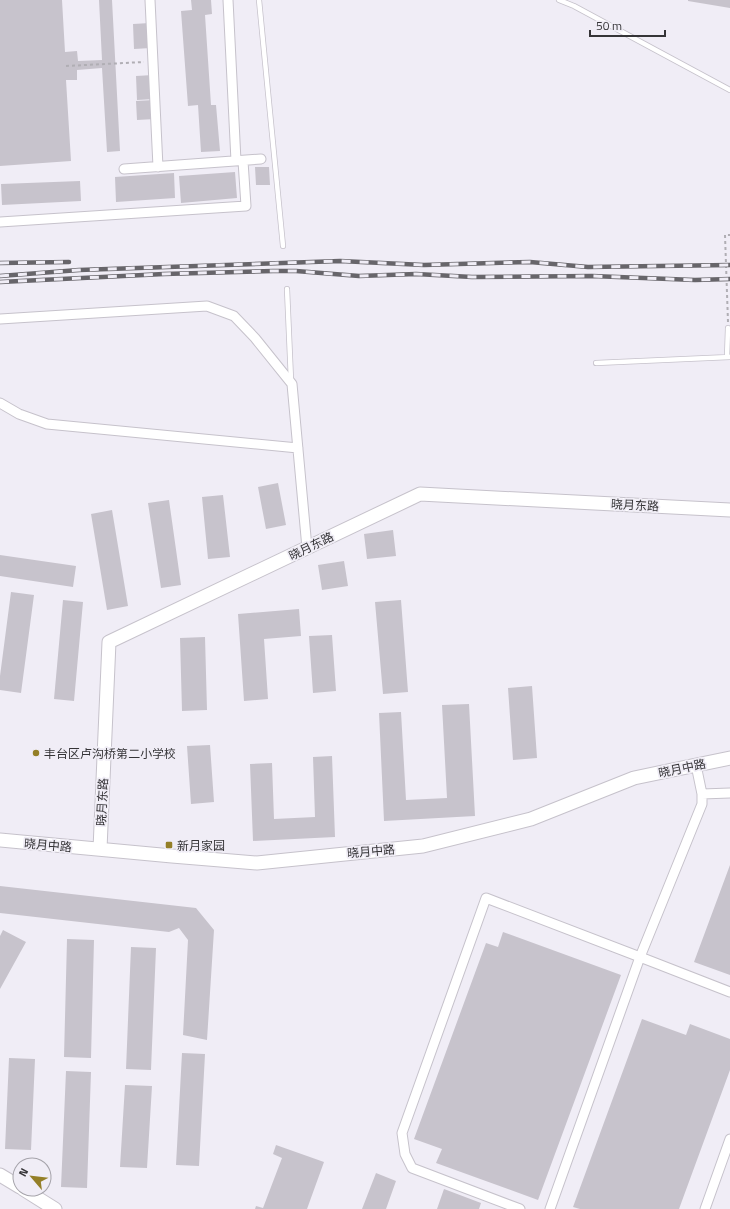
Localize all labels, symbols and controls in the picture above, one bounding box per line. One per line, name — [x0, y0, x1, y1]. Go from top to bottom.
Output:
scale bar — [590, 12, 665, 38]
text: 50 m — [596, 16, 622, 35]
street label: 晓月东路 — [611, 494, 659, 516]
street label: 晓月东路 — [285, 527, 337, 565]
place label: 丰台区卢沟桥第二小学校 — [44, 744, 176, 763]
marker: 丰台区卢沟桥第二小学校 — [31, 748, 41, 758]
street label: 晓月中路 — [657, 754, 707, 782]
street label: 晓月东路 — [91, 778, 113, 826]
street label: 晓月中路 — [23, 833, 73, 857]
place label: 新月家园 — [177, 836, 225, 855]
street label: 晓月中路 — [346, 839, 396, 863]
marker: 新月家园 — [164, 840, 174, 850]
north arrow — [12, 1157, 52, 1197]
text: N — [14, 1165, 32, 1179]

